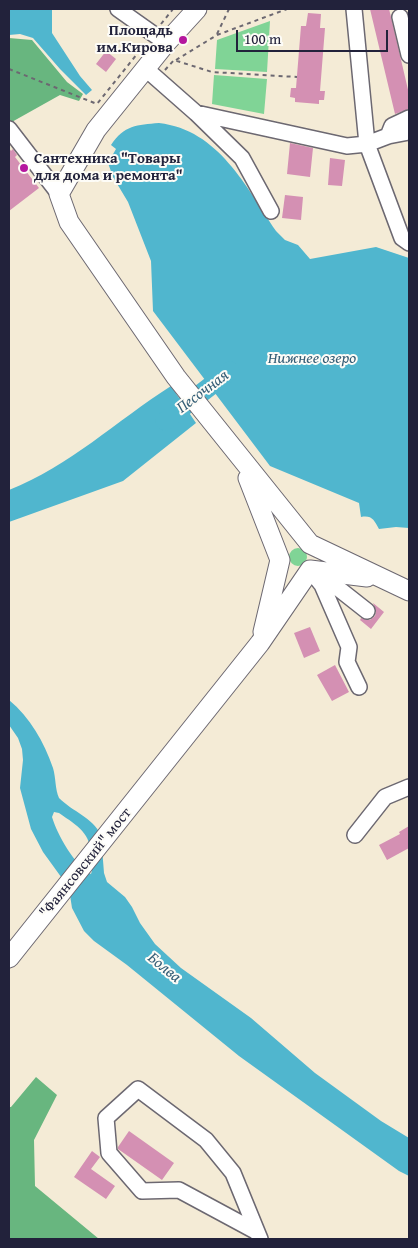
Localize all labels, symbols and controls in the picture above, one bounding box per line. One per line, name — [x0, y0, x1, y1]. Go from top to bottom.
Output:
scale bar — [238, 20, 390, 52]
place label: Площадь им.Кирова — [97, 22, 173, 57]
text: 100 m — [244, 28, 281, 49]
marker: Площадь им.Кирова — [177, 34, 189, 46]
place label: Сантехника "Товары для дома и ремонта" — [34, 150, 183, 185]
marker: Сантехника "Товары для дома и ремонта" — [18, 162, 30, 174]
water label: Нижнее озеро — [268, 349, 356, 369]
water label: Песочная — [173, 366, 233, 418]
street label: "Фаянсовский" мост — [36, 805, 136, 921]
water label: Болва — [143, 949, 185, 987]

